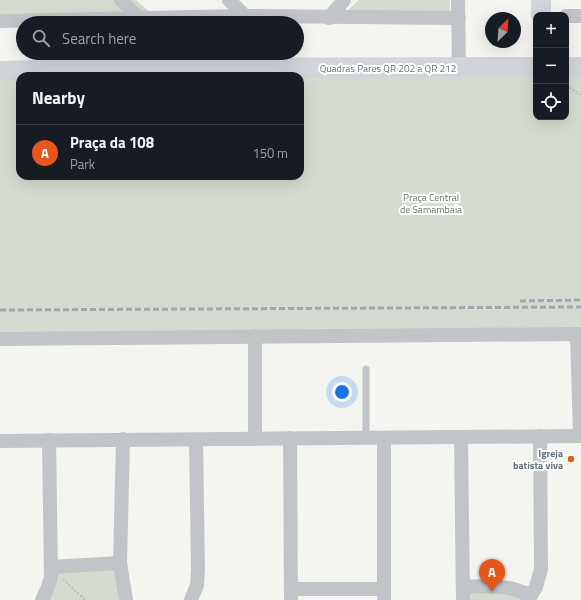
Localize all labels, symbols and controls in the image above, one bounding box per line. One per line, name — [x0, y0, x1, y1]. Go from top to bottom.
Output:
north arrow — [485, 12, 521, 48]
map controls — [533, 12, 569, 120]
button: + — [533, 12, 569, 48]
search box — [16, 16, 304, 60]
icon: search — [30, 27, 52, 49]
text: Search here — [62, 27, 136, 50]
button: − — [533, 48, 569, 84]
street label: Quadras Pares QR 202 a QR 212 — [320, 61, 456, 76]
button: locate — [533, 84, 569, 120]
text: Nearby — [32, 85, 85, 111]
text: Praça da 108 — [70, 131, 154, 154]
text: A — [41, 143, 49, 163]
text: 150 m — [252, 143, 288, 163]
text: Park — [70, 154, 95, 174]
park label: Praça Central de Samambaia — [400, 190, 462, 217]
your location — [332, 382, 352, 402]
place label: Igreja batista viva — [513, 446, 563, 473]
marker: Igreja batista viva — [566, 454, 576, 464]
pin: A — [479, 559, 505, 592]

